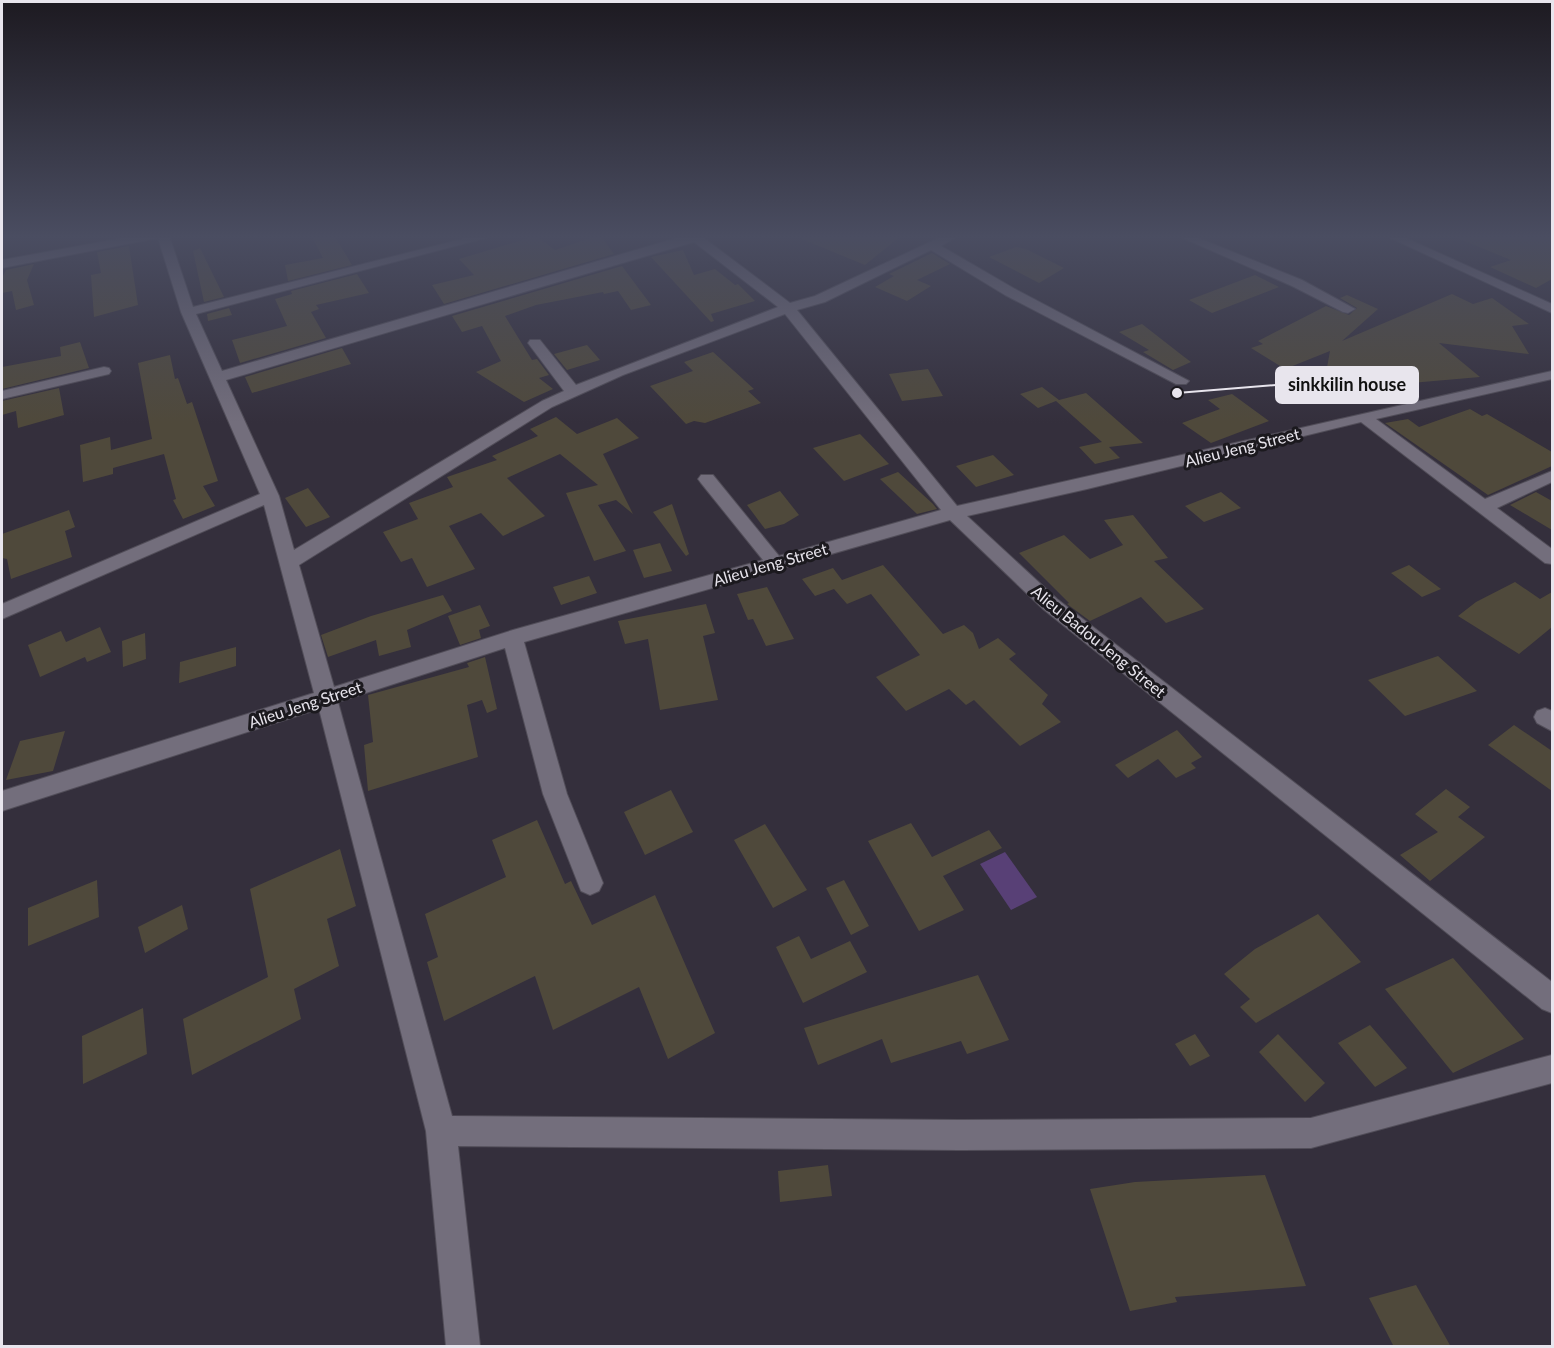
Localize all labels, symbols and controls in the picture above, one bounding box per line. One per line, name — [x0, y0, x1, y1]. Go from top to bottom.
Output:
callout: sinkkilin house — [1276, 367, 1418, 403]
text: sinkkilin house — [1288, 373, 1406, 395]
street label: Alieu Jeng Street — [1183, 423, 1302, 470]
street label: Alieu Jeng Street — [711, 539, 829, 589]
street label: Alieu Badou Jeng Street — [1028, 581, 1170, 701]
street label: Alieu Jeng Street — [246, 677, 364, 731]

